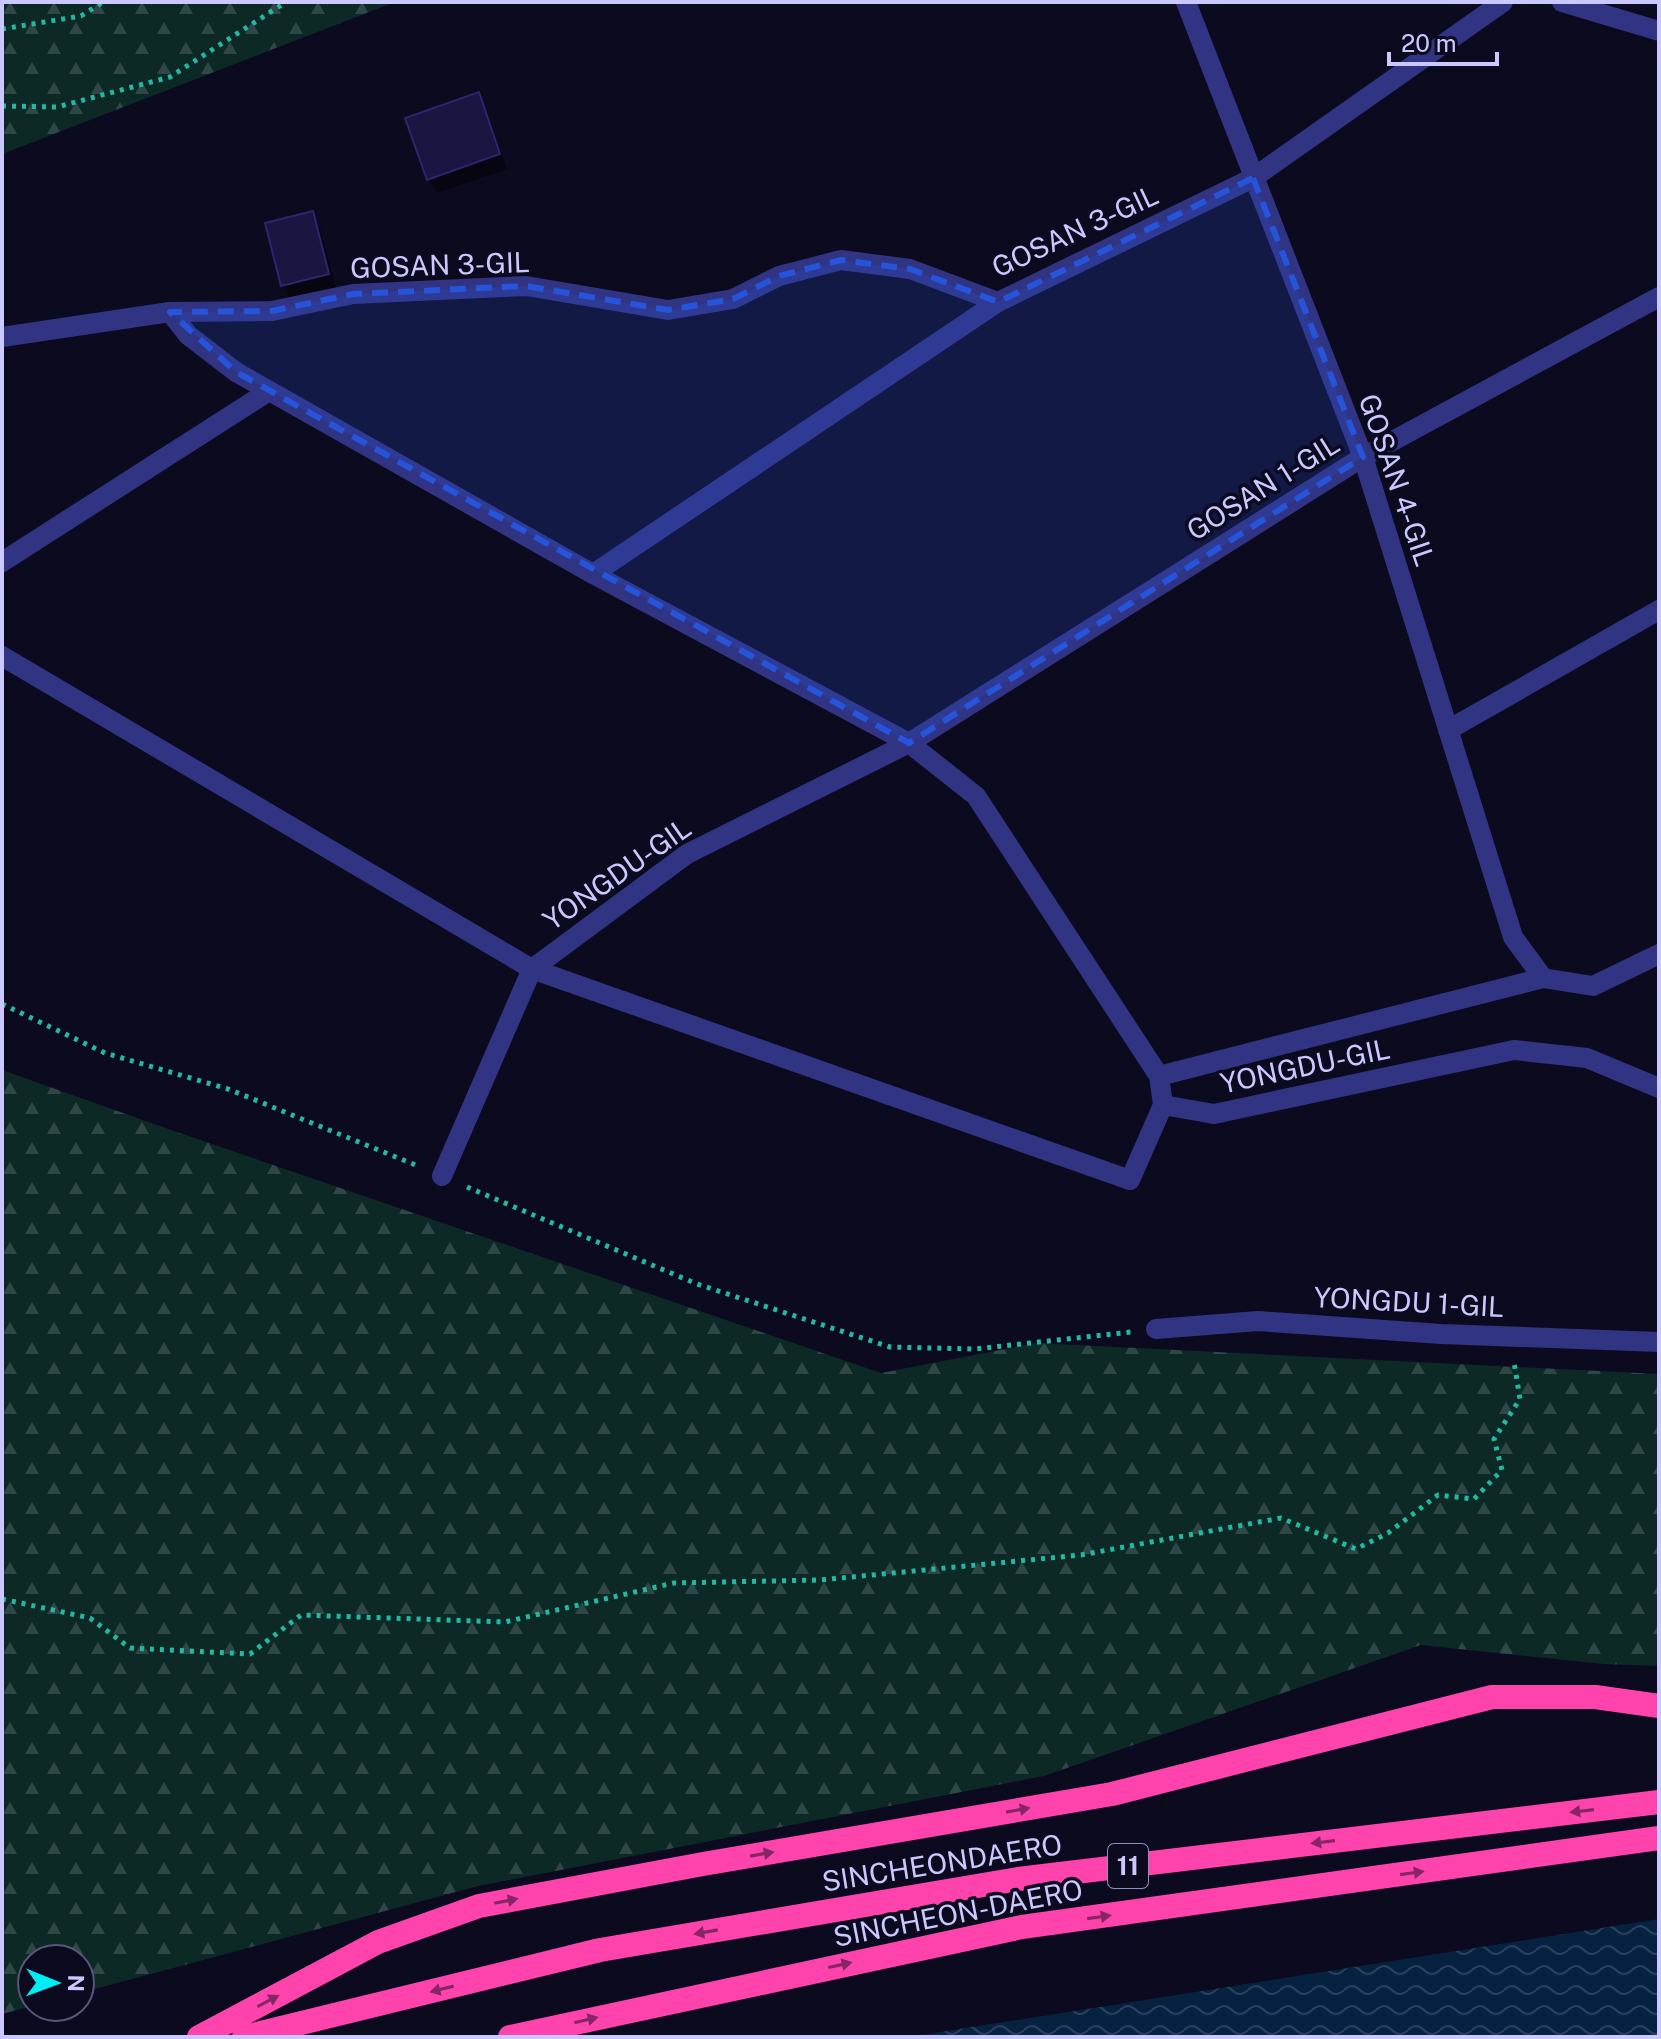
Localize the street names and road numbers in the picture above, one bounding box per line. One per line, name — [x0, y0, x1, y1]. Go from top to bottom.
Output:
street label: GOSAN 3-GIL — [986, 178, 1163, 284]
street label: GOSAN 3-GIL — [350, 245, 530, 284]
street label: GOSAN 4-GIL — [1353, 389, 1442, 570]
street label: GOSAN 1-GIL — [1180, 427, 1345, 547]
street label: YONGDU-GIL — [537, 811, 697, 937]
street label: YONGDU-GIL — [1217, 1031, 1393, 1100]
street label: YONGDU 1-GIL — [1313, 1280, 1505, 1323]
street label: SINCHEONDAERO — [819, 1827, 1064, 1898]
road number: 11 — [1108, 1844, 1148, 1888]
street label: SINCHEON-DAERO — [830, 1872, 1085, 1953]

